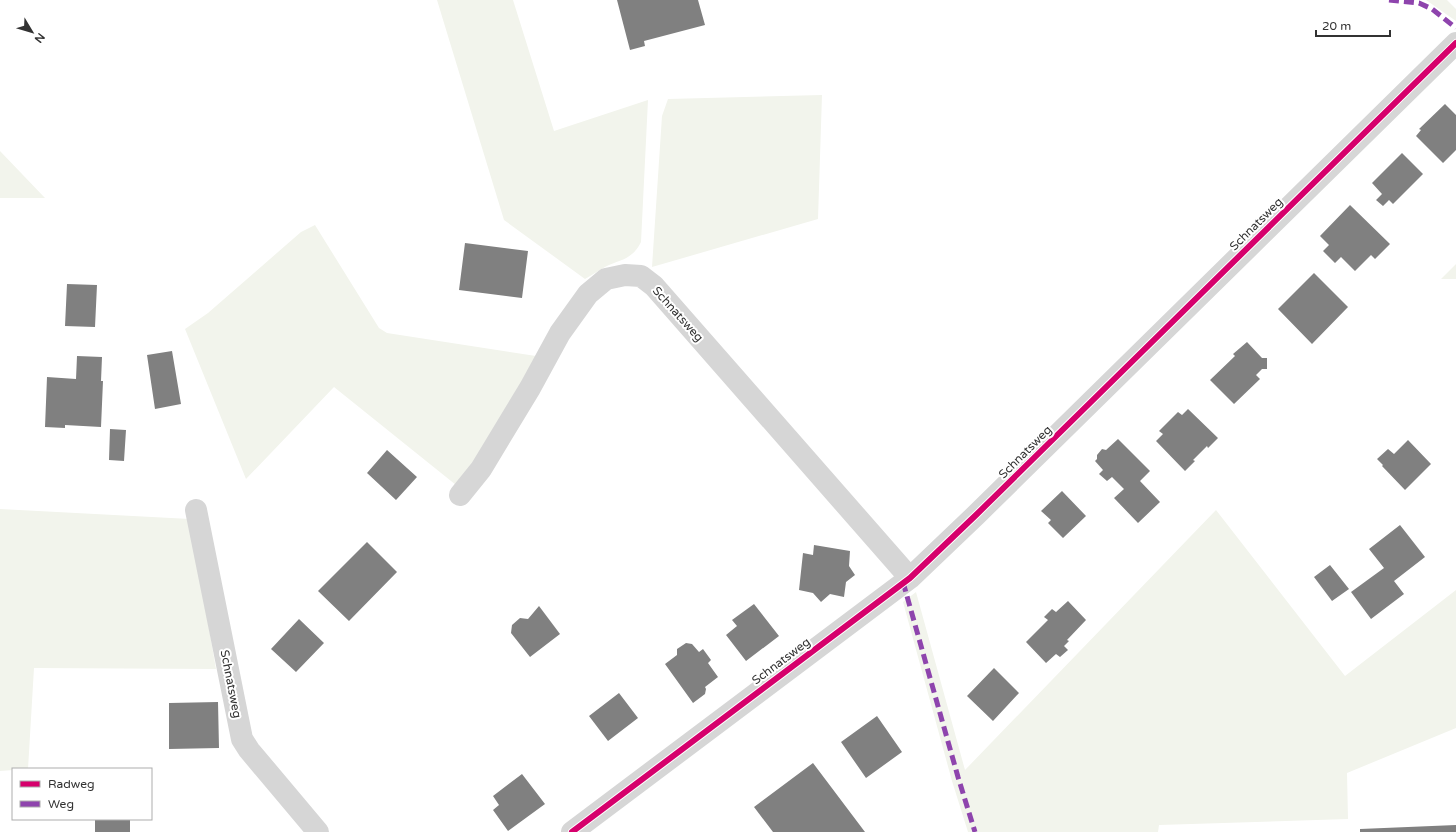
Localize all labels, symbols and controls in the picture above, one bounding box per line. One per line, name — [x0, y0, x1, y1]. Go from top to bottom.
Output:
north arrow — [12, 12, 52, 52]
scale bar — [1316, 12, 1390, 38]
text: 20 m — [1322, 19, 1351, 33]
text: N — [32, 30, 47, 45]
street label: Schnatsweg — [1227, 195, 1285, 253]
street label: Schnatsweg — [650, 284, 706, 344]
street label: Schnatsweg — [996, 423, 1054, 481]
street label: Schnatsweg — [749, 635, 813, 687]
street label: Schnatsweg — [218, 649, 244, 719]
legend — [12, 768, 152, 820]
text: Radweg — [48, 777, 95, 791]
text: Weg — [48, 797, 74, 811]

